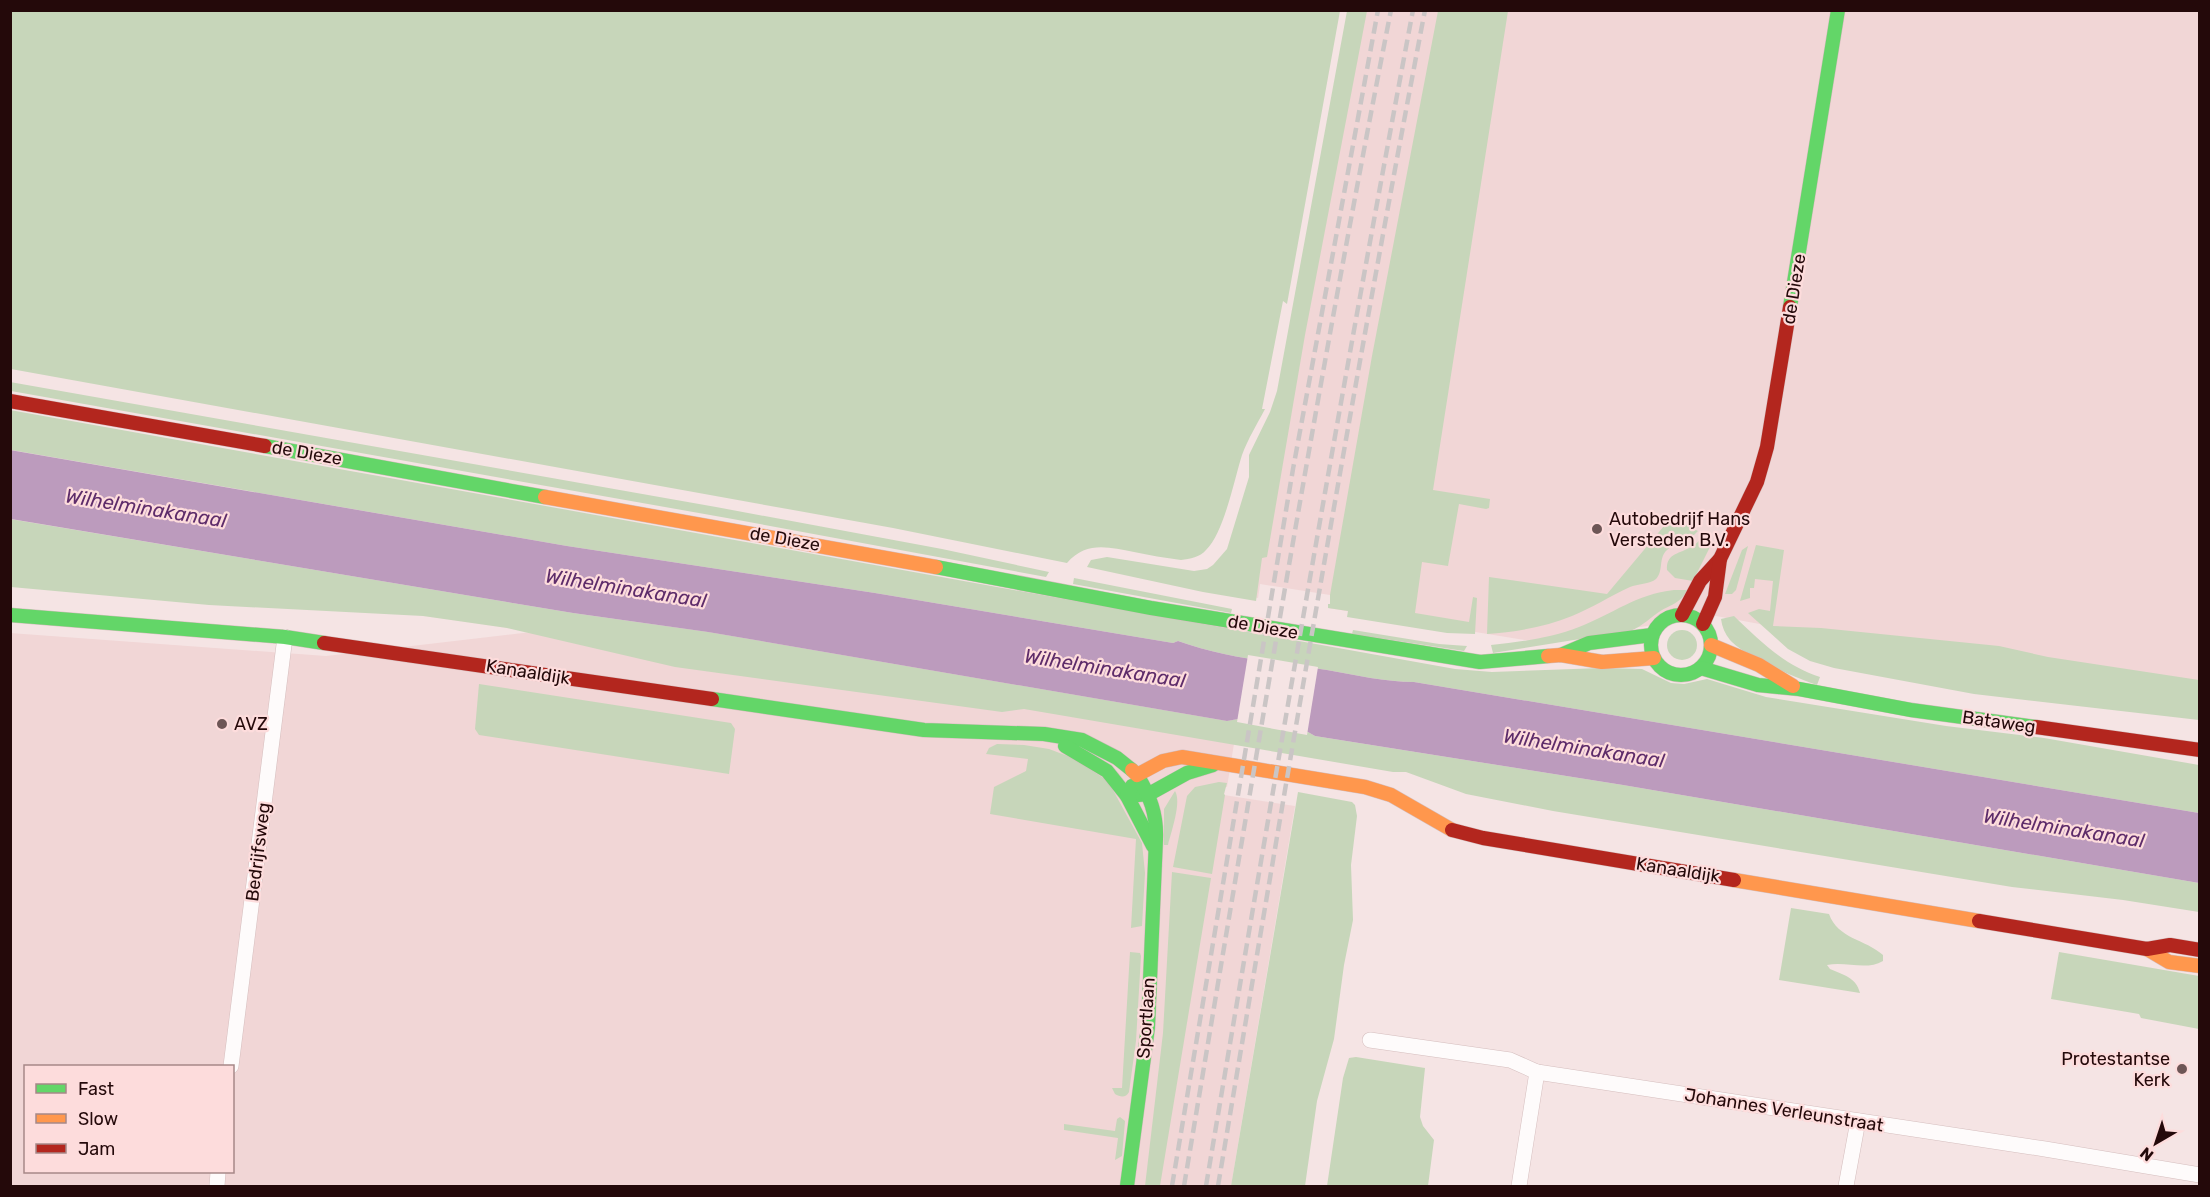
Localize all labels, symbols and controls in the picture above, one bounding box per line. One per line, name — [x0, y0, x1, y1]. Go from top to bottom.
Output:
street label: de Dieze — [1778, 252, 1810, 326]
street label: de Dieze — [270, 436, 344, 470]
water label: Wilhelminakanaal — [64, 483, 229, 533]
place label: Autobedrijf Hans Versteden B.V. — [1609, 508, 1750, 551]
street label: de Dieze — [748, 522, 822, 556]
marker: Autobedrijf Hans Versteden B.V. — [1590, 522, 1604, 536]
water label: Wilhelminakanaal — [544, 563, 709, 613]
street label: de Dieze — [1226, 610, 1300, 644]
water label: Wilhelminakanaal — [1023, 643, 1188, 693]
street label: Kanaaldijk — [484, 655, 572, 690]
street label: Bataweg — [1961, 706, 2037, 738]
place label: AVZ — [234, 713, 268, 735]
marker: AVZ — [215, 717, 229, 731]
water label: Wilhelminakanaal — [1502, 723, 1667, 773]
street label: Bedrijfsweg — [241, 801, 275, 903]
water label: Wilhelminakanaal — [1982, 803, 2147, 853]
street label: Kanaaldijk — [1634, 853, 1722, 888]
street label: Sportlaan — [1132, 977, 1160, 1059]
place label: Protestantse Kerk — [2061, 1048, 2171, 1091]
marker: Protestantse Kerk — [2175, 1062, 2189, 1076]
legend — [24, 1065, 234, 1173]
text: Fast — [78, 1078, 114, 1100]
street label: Johannes Verleunstraat — [1683, 1083, 1885, 1137]
text: Slow — [78, 1108, 118, 1130]
north arrow — [2126, 1113, 2186, 1173]
text: Jam — [78, 1138, 115, 1160]
text: N — [2136, 1143, 2157, 1165]

